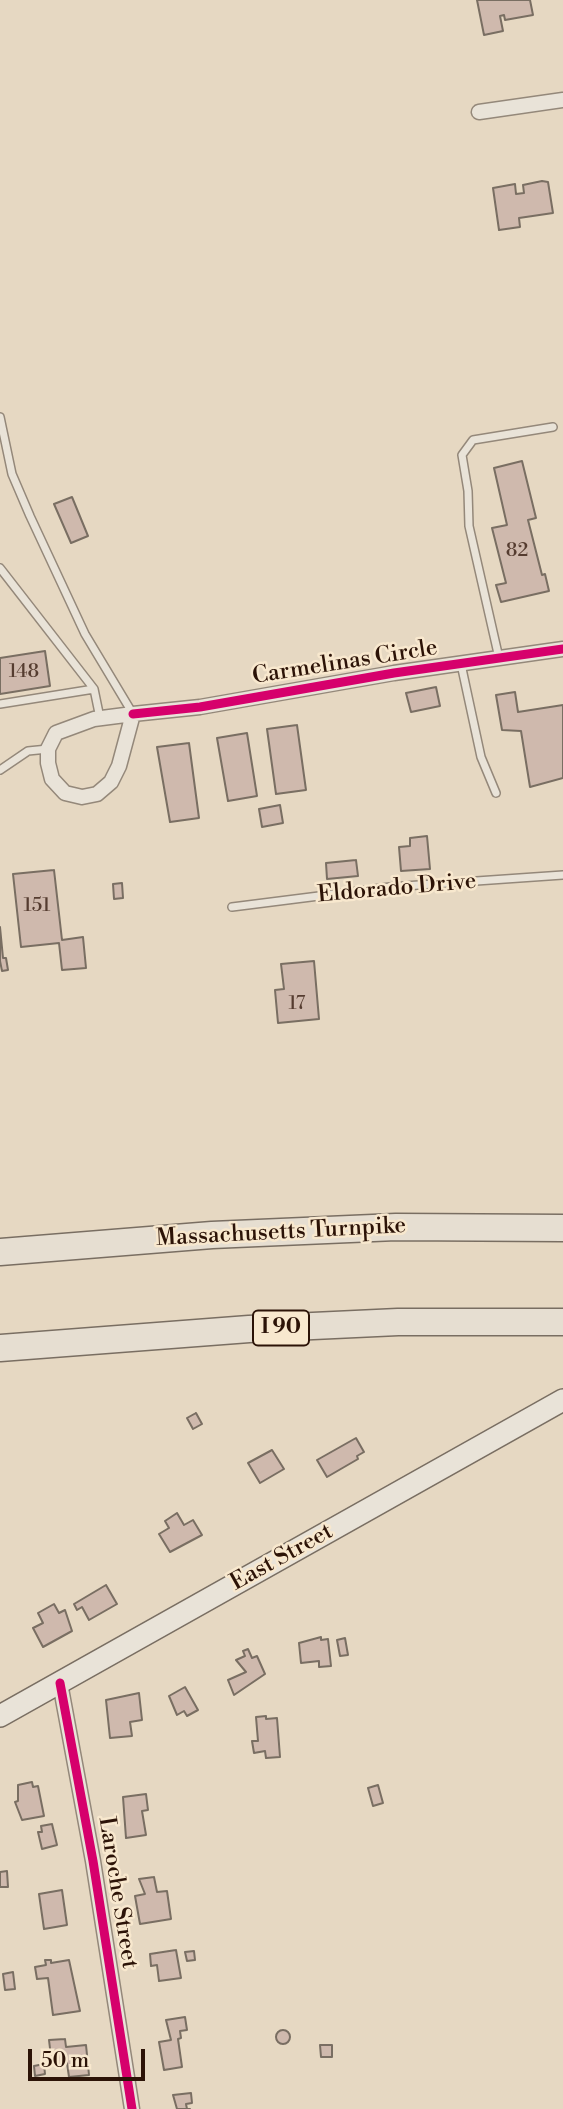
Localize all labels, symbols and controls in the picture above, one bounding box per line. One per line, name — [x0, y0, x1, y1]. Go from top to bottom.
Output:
house number: 82 — [506, 540, 528, 562]
street label: Carmelinas Circle — [250, 635, 440, 691]
house number: 148 — [9, 661, 39, 683]
street label: Eldorado Drive — [316, 868, 478, 910]
house number: 151 — [24, 895, 50, 917]
house number: 17 — [289, 993, 305, 1015]
street label: Massachusetts Turnpike — [155, 1213, 407, 1253]
road number: I 90 — [253, 1310, 309, 1346]
street label: East Street — [226, 1519, 338, 1597]
street label: Laroche Street — [91, 1815, 143, 1971]
scale bar — [32, 2036, 149, 2080]
text: 50 m — [41, 2048, 89, 2074]

